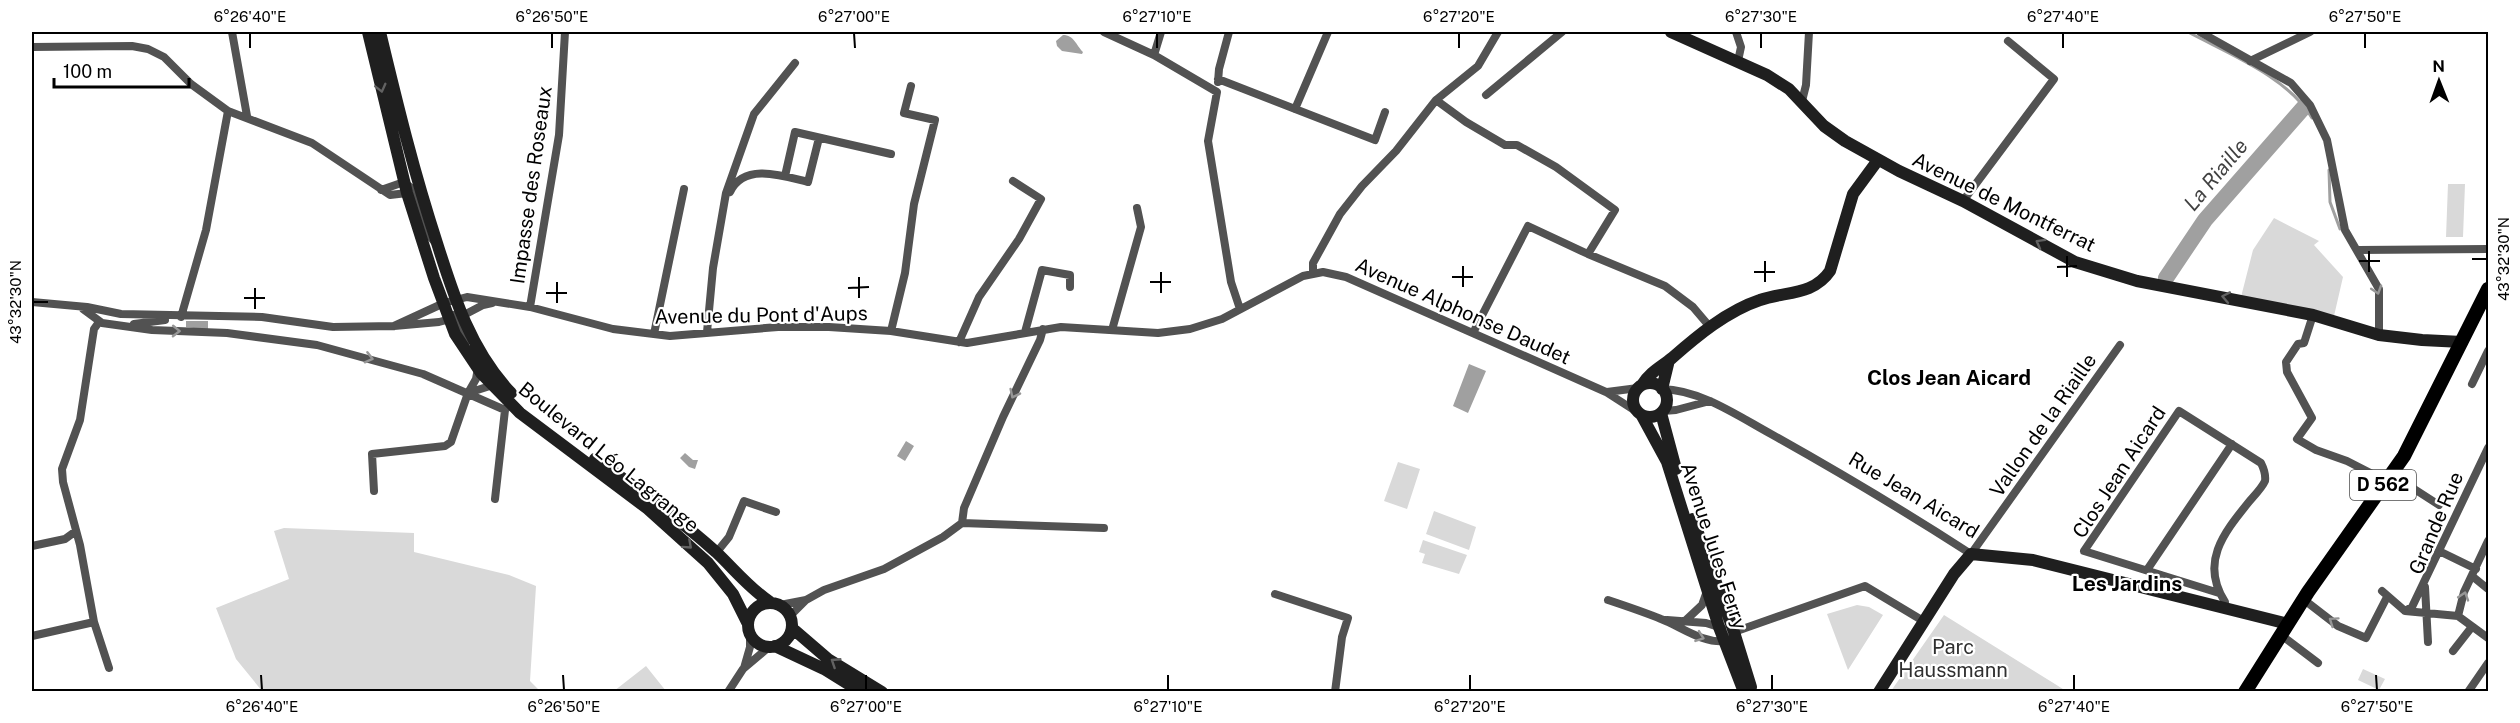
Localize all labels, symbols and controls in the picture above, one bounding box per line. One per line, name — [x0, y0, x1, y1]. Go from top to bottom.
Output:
text: 6°26'40"E — [214, 8, 286, 25]
text: 6°26'50"E — [516, 8, 588, 25]
text: 6°27'00"E — [818, 8, 890, 25]
text: 6°27'10"E — [1123, 8, 1191, 25]
text: 6°27'20"E — [1423, 8, 1495, 25]
text: 6°27'30"E — [1725, 8, 1797, 25]
text: 6°27'40"E — [2027, 8, 2099, 25]
text: 6°27'50"E — [2329, 8, 2401, 25]
scale bar — [54, 51, 189, 89]
north arrow — [2409, 51, 2469, 111]
text: N — [2432, 57, 2445, 76]
text: 100 m — [63, 61, 112, 82]
one-way arrow — [374, 83, 387, 93]
street label: Impasse des Roseaux — [505, 85, 557, 285]
water label: La Riaille — [2178, 134, 2253, 216]
street label: Avenue de Montferrat — [1908, 147, 2100, 257]
text: 43°32'30"N — [2495, 217, 2512, 301]
one-way arrow — [2036, 239, 2046, 250]
street label: Avenue Alphonse Daudet — [1352, 253, 1574, 369]
text: 43°32'30"N — [7, 260, 24, 344]
one-way arrow — [2370, 285, 2382, 295]
one-way arrow — [2221, 291, 2231, 304]
street label: Avenue du Pont d'Aups — [654, 301, 868, 329]
one-way arrow — [172, 324, 181, 337]
street label: Vallon de la Riaille — [1985, 349, 2101, 501]
one-way arrow — [364, 351, 374, 364]
district label: Clos Jean Aicard — [1867, 365, 2031, 390]
street label: Boulevard Léo Lagrange — [514, 377, 704, 537]
one-way arrow — [1010, 388, 1022, 399]
street label: Clos Jean Aicard — [2067, 402, 2171, 542]
street label: Rue Jean Aicard — [1844, 447, 1984, 543]
street label: Avenue Jules Ferry — [1676, 459, 1752, 633]
street label: Grande Rue — [2404, 468, 2468, 578]
road number: D 562 — [2350, 470, 2416, 500]
one-way arrow — [681, 538, 691, 549]
district label: Les Jardins — [2072, 571, 2182, 596]
one-way arrow — [2457, 591, 2469, 602]
one-way arrow — [2329, 617, 2340, 628]
one-way arrow — [1694, 629, 1705, 642]
park label: Parc Haussmann — [1898, 635, 2008, 682]
one-way arrow — [831, 658, 841, 670]
text: 6°26'40"E — [226, 698, 298, 715]
text: 6°26'50"E — [528, 698, 600, 715]
text: 6°27'00"E — [830, 698, 902, 715]
text: 6°27'10"E — [1134, 698, 1202, 715]
text: 6°27'20"E — [1434, 698, 1506, 715]
text: 6°27'30"E — [1736, 698, 1808, 715]
text: 6°27'40"E — [2038, 698, 2110, 715]
text: 6°27'50"E — [2341, 698, 2413, 715]

